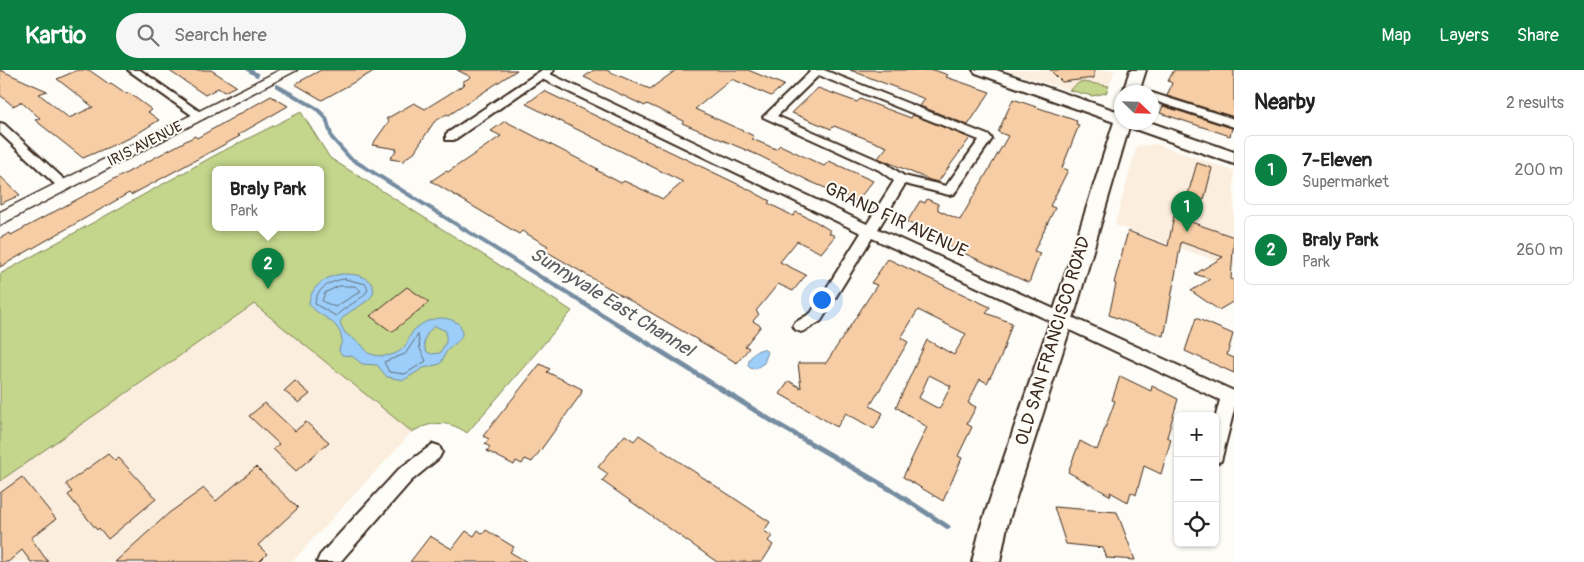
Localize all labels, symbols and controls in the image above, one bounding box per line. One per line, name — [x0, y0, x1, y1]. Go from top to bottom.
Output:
search box — [116, 13, 466, 58]
text: Kartio — [25, 21, 86, 50]
icon: search — [134, 21, 162, 49]
text: Search here — [174, 23, 267, 47]
text: Map — [1382, 24, 1411, 47]
text: Layers — [1439, 24, 1489, 47]
text: Share — [1517, 24, 1559, 47]
north arrow — [1114, 85, 1159, 130]
text: Nearby — [1254, 89, 1315, 116]
text: 2 results — [1506, 93, 1564, 113]
street label: IRIS AVENUE — [104, 117, 186, 171]
text: 7-Eleven — [1302, 148, 1372, 172]
text: 1 — [1268, 160, 1274, 180]
text: 200 m — [1515, 160, 1563, 180]
popup — [212, 166, 324, 231]
text: Supermarket — [1302, 172, 1389, 192]
text: Braly Park — [230, 177, 306, 201]
street label: GRAND FIR AVENUE — [821, 177, 971, 263]
pin: 1 — [1171, 191, 1203, 232]
text: Park — [230, 201, 258, 221]
text: Braly Park — [1302, 228, 1378, 252]
street label: OLD SAN FRANCISCO ROAD — [1010, 234, 1096, 448]
text: 2 — [1267, 240, 1275, 260]
text: 260 m — [1516, 240, 1563, 260]
water label: Sunnyvale East Channel — [526, 242, 700, 363]
pin: 2 — [252, 248, 284, 289]
text: Park — [1302, 252, 1330, 272]
your location — [809, 287, 835, 313]
map controls — [1174, 412, 1219, 547]
button: + — [1174, 412, 1219, 457]
button: − — [1174, 457, 1219, 502]
button: locate — [1174, 502, 1219, 547]

